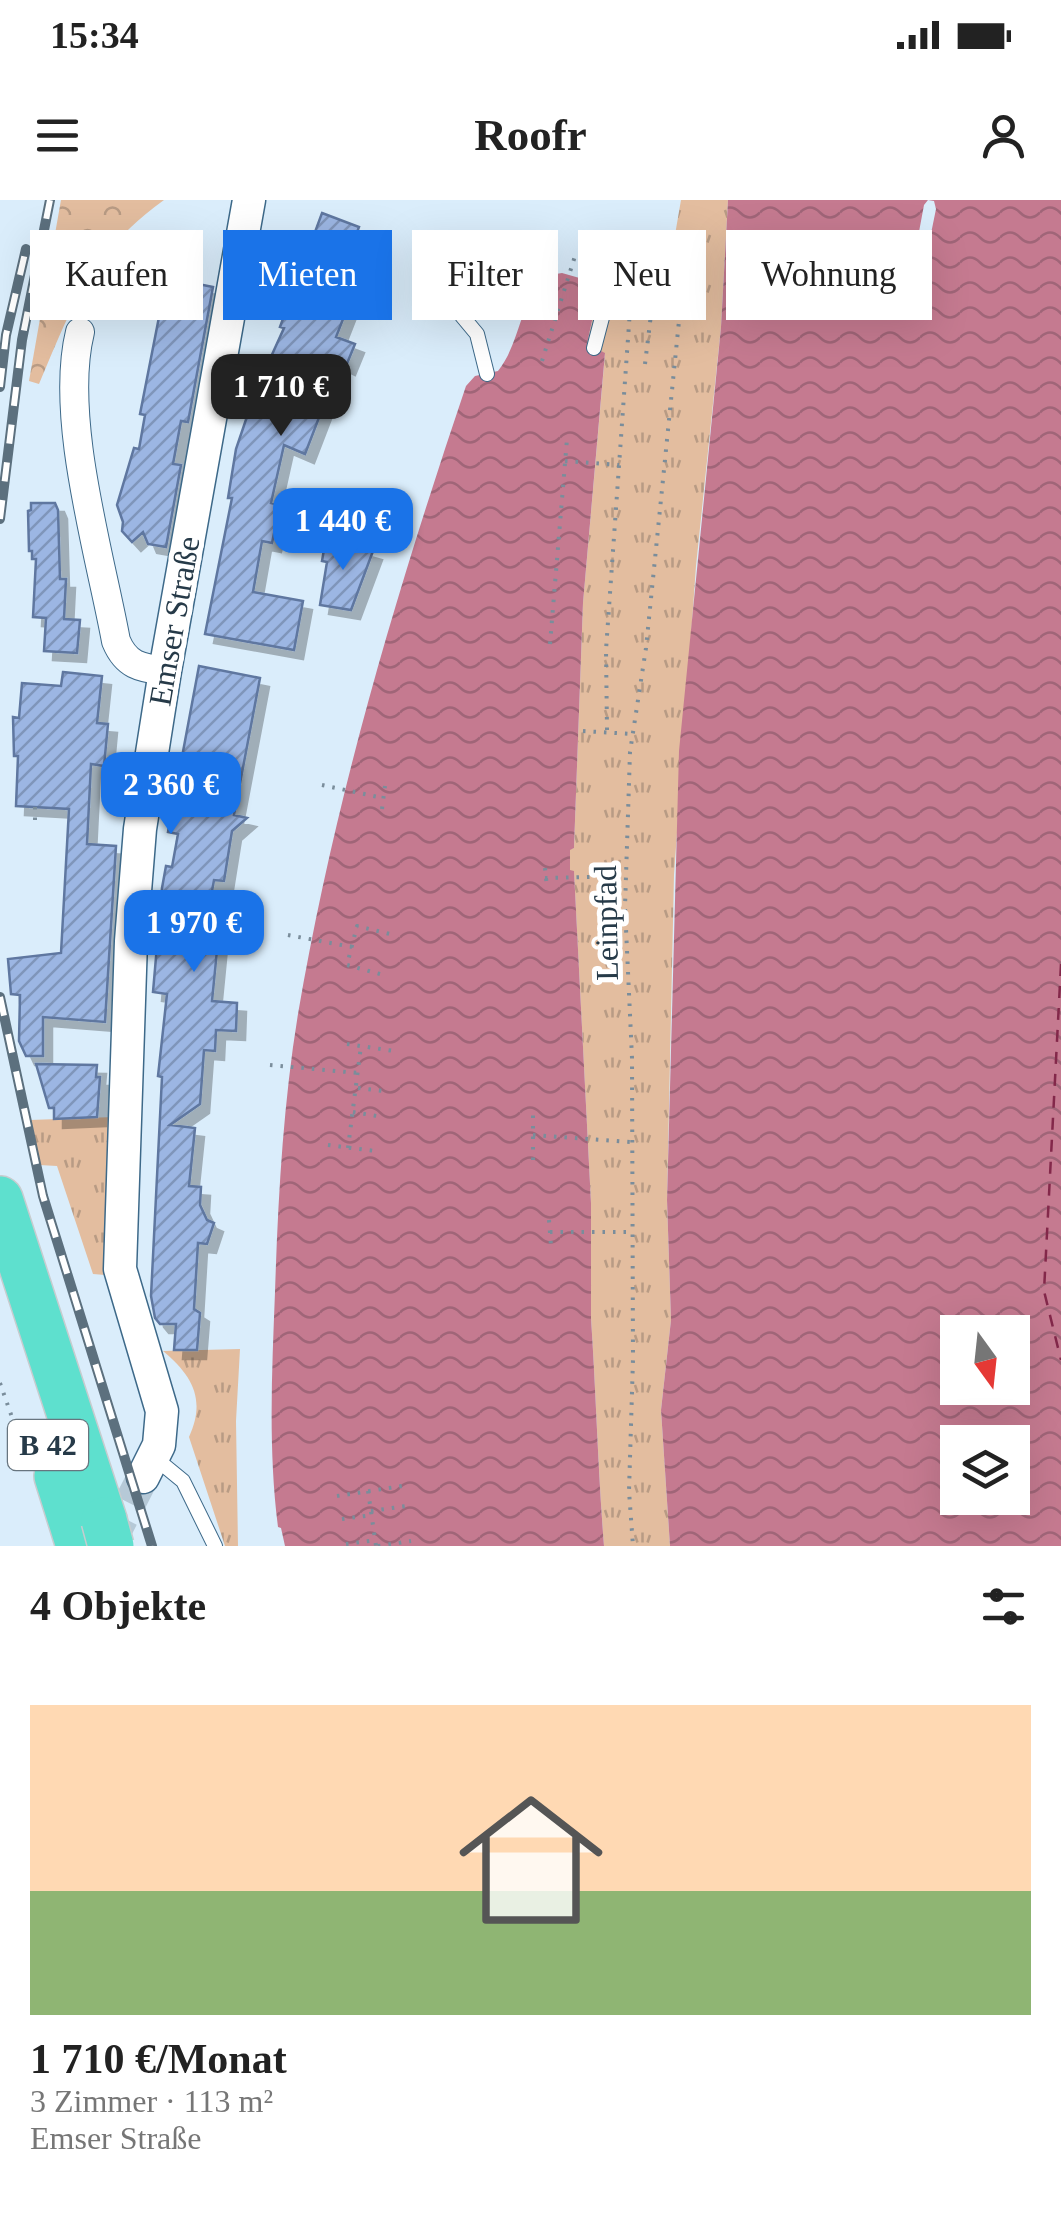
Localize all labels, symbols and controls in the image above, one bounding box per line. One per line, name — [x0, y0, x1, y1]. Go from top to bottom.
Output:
text: 15:34 — [50, 14, 139, 56]
icon: menu — [30, 108, 85, 163]
icon: person — [976, 108, 1031, 163]
text: Roofr — [474, 110, 587, 160]
chip: Kaufen — [30, 230, 203, 320]
chip: Mieten — [223, 230, 392, 320]
chip: Filter — [412, 230, 558, 320]
chip: Neu — [578, 230, 706, 320]
chip: Wohnung — [726, 230, 932, 320]
pin: 1 710 € — [189, 354, 373, 439]
text: 1 710 € — [233, 368, 329, 404]
pin: 1 440 € — [251, 488, 435, 573]
text: 1 440 € — [295, 502, 391, 538]
street label: Emser Straße — [141, 533, 207, 709]
pin: 2 360 € — [79, 752, 263, 837]
text: 2 360 € — [123, 766, 219, 802]
street label: Leinpfad — [587, 865, 625, 981]
pin: 1 970 € — [102, 890, 286, 975]
text: 1 970 € — [146, 904, 242, 940]
north arrow — [940, 1315, 1030, 1405]
map controls — [940, 1315, 1030, 1515]
road number: B 42 — [8, 1420, 88, 1470]
button: layers — [940, 1425, 1030, 1515]
icon: filters — [976, 1579, 1031, 1634]
text: 4 Objekte — [30, 1583, 206, 1629]
icon: home — [441, 1770, 621, 1950]
text: 1 710 €/Monat — [30, 2036, 287, 2082]
text: 3 Zimmer · 113 m² — [30, 2083, 273, 2119]
text: Emser Straße — [30, 2120, 202, 2156]

